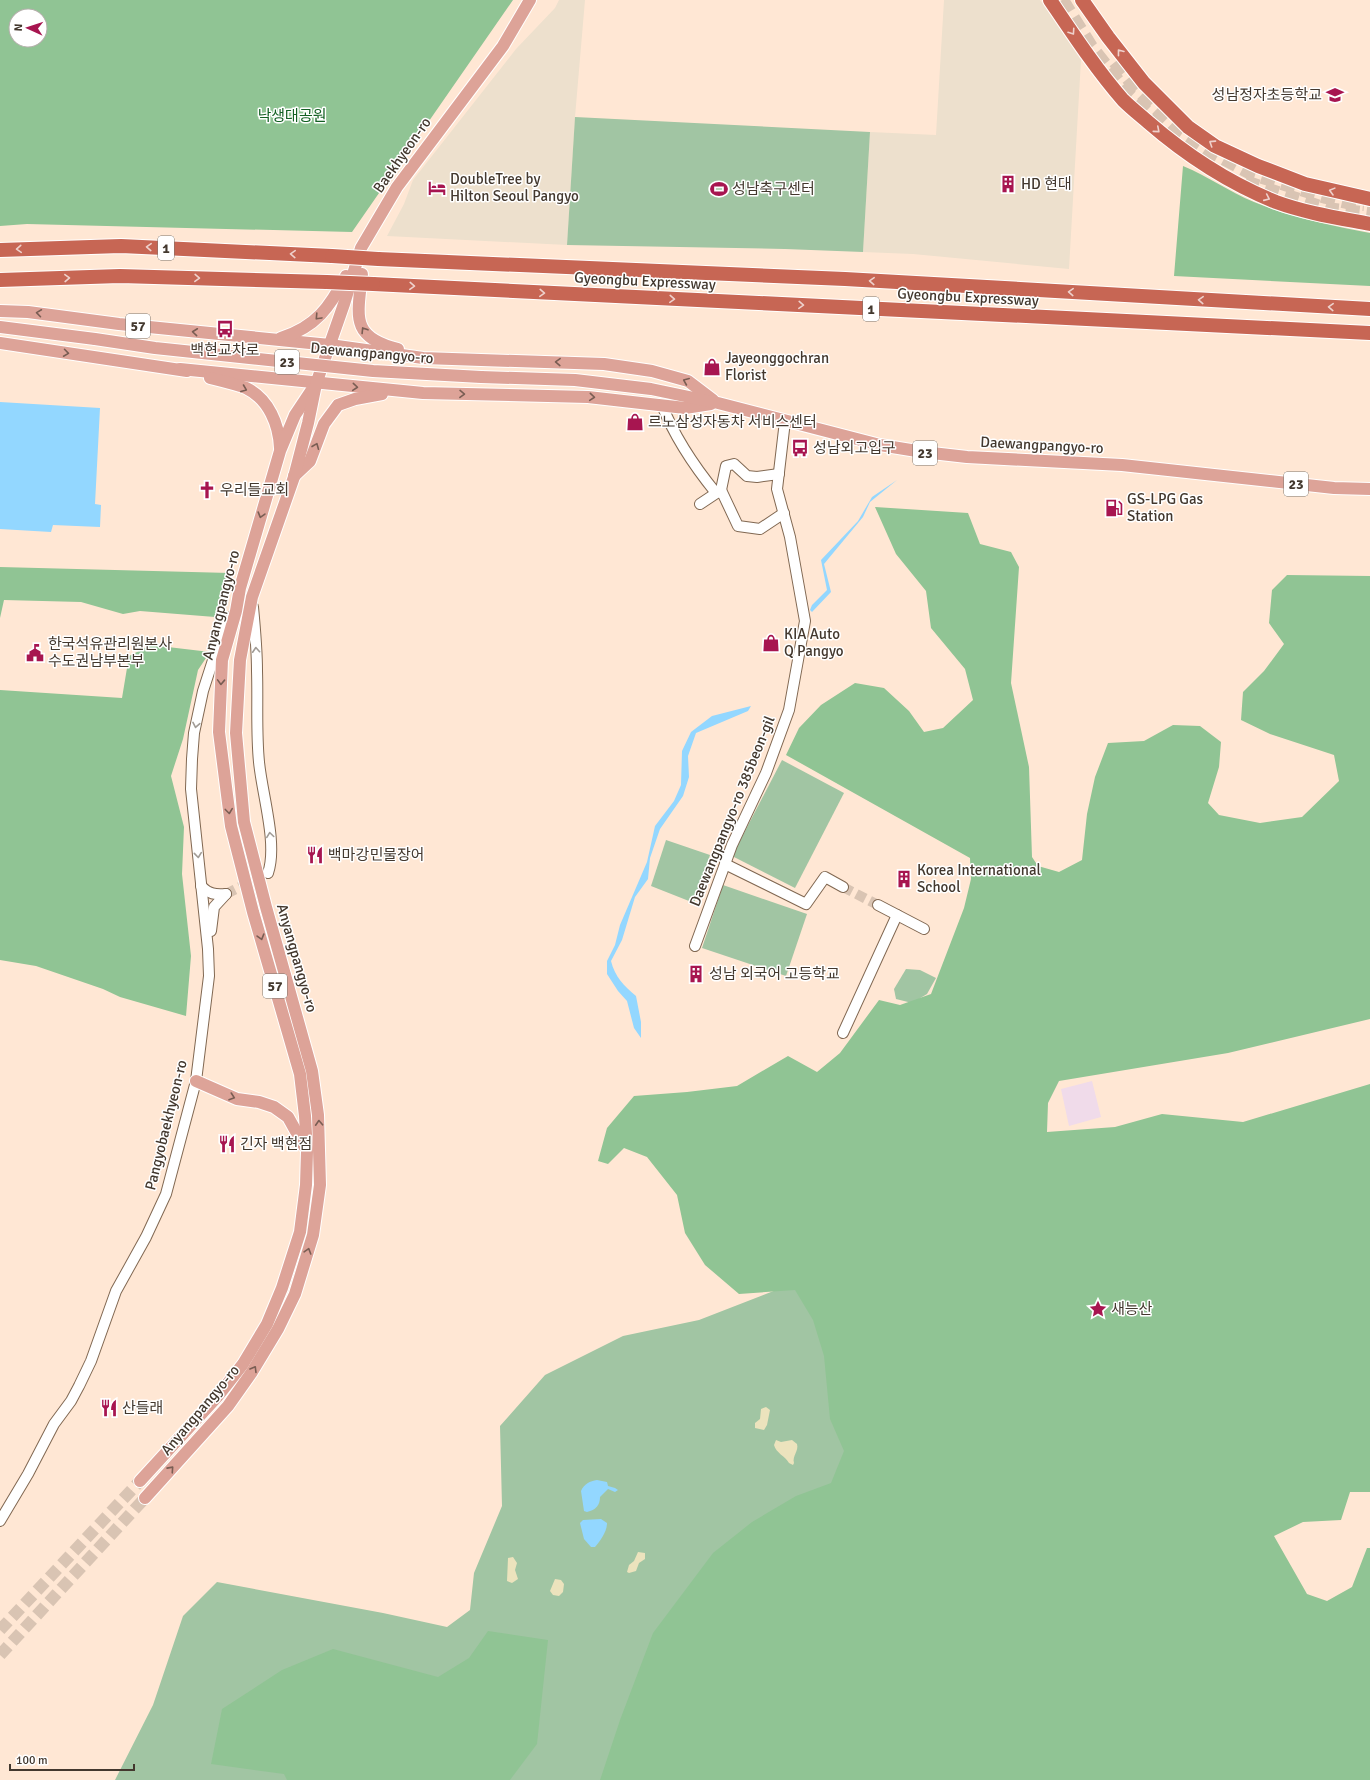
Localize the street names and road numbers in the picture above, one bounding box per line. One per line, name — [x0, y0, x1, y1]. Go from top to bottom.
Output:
street label: Baekhyeon-ro — [369, 114, 435, 196]
road number: 1 — [158, 236, 174, 260]
street label: Gyeongbu Expressway — [574, 268, 716, 294]
street label: Gyeongbu Expressway — [897, 284, 1039, 310]
road number: 1 — [863, 297, 879, 321]
road number: 57 — [126, 314, 150, 338]
street label: Daewangpangyo-ro — [310, 339, 434, 367]
road number: 23 — [275, 350, 299, 374]
street label: Daewangpangyo-ro — [980, 433, 1104, 457]
road number: 23 — [913, 441, 937, 465]
road number: 23 — [1284, 472, 1308, 496]
street label: Anyangpangyo-ro — [199, 548, 243, 662]
street label: Daewangpangyo-ro 385beon-gil — [685, 713, 779, 909]
street label: Anyangpangyo-ro — [273, 902, 321, 1015]
road number: 57 — [263, 974, 287, 998]
street label: Pangyobaekhyeon-ro — [141, 1058, 191, 1192]
street label: Anyangpangyo-ro — [157, 1361, 243, 1459]

